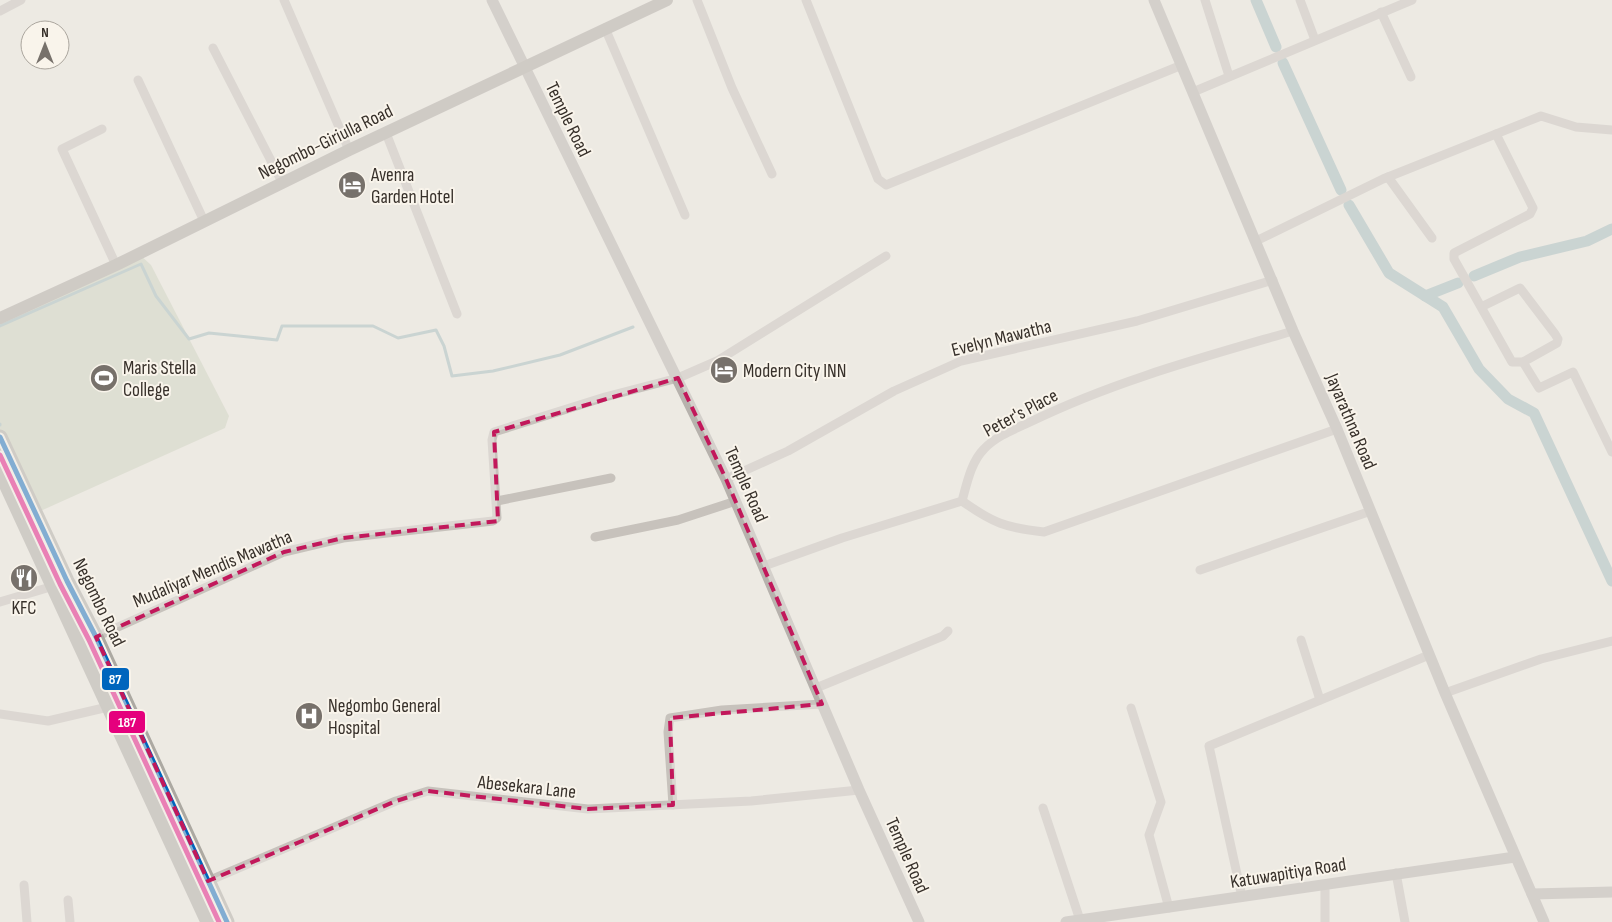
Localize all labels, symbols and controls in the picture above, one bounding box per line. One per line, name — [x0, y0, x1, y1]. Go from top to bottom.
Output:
north arrow — [20, 20, 70, 70]
text: N — [41, 24, 49, 41]
street label: Temple Road — [540, 79, 596, 161]
street label: Negombo-Giriulla Road — [255, 100, 397, 185]
place label: Avenra Garden Hotel — [370, 164, 454, 209]
hotel icon: Avenra Garden Hotel — [337, 170, 367, 200]
street label: Evelyn Mawatha — [949, 315, 1054, 362]
hotel icon: Modern City INN — [709, 355, 739, 385]
place label: Maris Stella College — [123, 357, 196, 402]
place label: Modern City INN — [743, 360, 847, 383]
sports icon: Maris Stella College — [89, 363, 119, 393]
street label: Jayarathna Road — [1320, 369, 1381, 473]
street label: Peter's Place — [979, 384, 1062, 443]
street label: Temple Road — [719, 443, 772, 526]
street label: Mudaliyar Mendis Mawatha — [130, 525, 296, 613]
street label: Negombo Road — [67, 555, 130, 651]
restaurant icon: KFC — [9, 563, 39, 593]
place label: KFC — [12, 597, 36, 620]
line badge: 87 — [101, 667, 130, 691]
text: 87 — [109, 671, 122, 688]
place label: Negombo General Hospital — [328, 695, 441, 740]
hospital icon: Negombo General Hospital — [294, 701, 324, 731]
line badge: 187 — [108, 710, 146, 734]
text: 187 — [118, 714, 137, 731]
street label: Abesekara Lane — [476, 771, 577, 804]
street label: Temple Road — [880, 814, 933, 897]
street label: Katuwapitiya Road — [1229, 853, 1348, 894]

